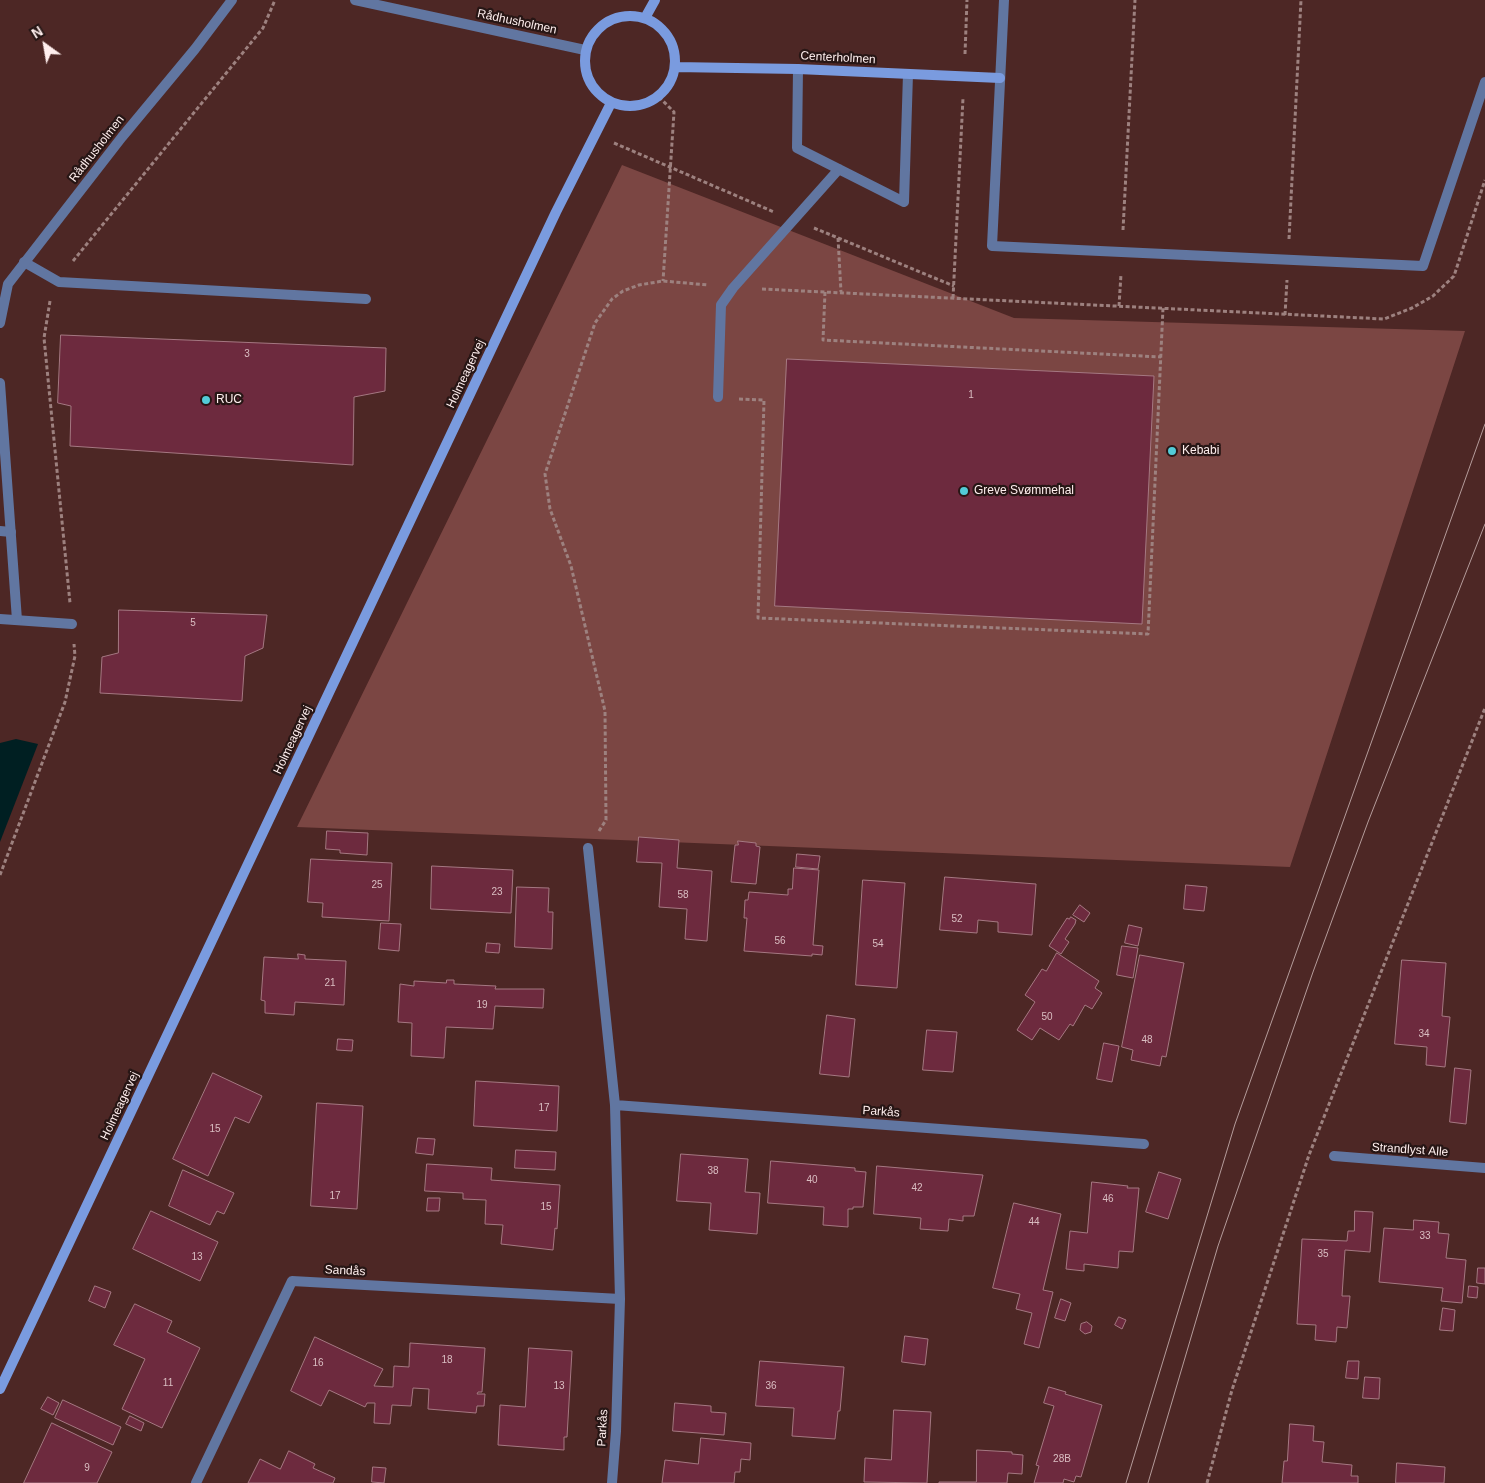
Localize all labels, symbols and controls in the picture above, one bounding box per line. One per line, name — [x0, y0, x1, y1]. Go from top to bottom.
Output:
street label: Rådhusholmen — [476, 7, 558, 37]
north arrow — [20, 20, 70, 70]
text: N — [29, 23, 46, 42]
street label: Centerholmen — [800, 49, 876, 67]
street label: Rådhusholmen — [66, 113, 128, 185]
street label: Holmeagervej — [444, 337, 488, 411]
house number: 3 — [244, 348, 250, 360]
house number: 1 — [968, 389, 974, 401]
place label: RUC — [216, 393, 242, 407]
marker: RUC — [200, 394, 212, 406]
place label: Kebabi — [1182, 444, 1219, 458]
marker: Kebabi — [1166, 445, 1178, 457]
place label: Greve Svømmehal — [974, 484, 1074, 498]
marker: Greve Svømmehal — [958, 485, 970, 497]
house number: 5 — [190, 617, 196, 629]
street label: Holmeagervej — [271, 703, 315, 777]
house number: 25 — [371, 879, 383, 891]
house number: 23 — [491, 886, 503, 898]
house number: 58 — [677, 889, 689, 901]
house number: 52 — [951, 913, 963, 925]
house number: 56 — [774, 935, 786, 947]
house number: 54 — [872, 938, 884, 950]
house number: 21 — [324, 977, 336, 989]
house number: 19 — [476, 999, 488, 1011]
house number: 50 — [1041, 1011, 1053, 1023]
house number: 34 — [1418, 1028, 1430, 1040]
house number: 48 — [1141, 1034, 1153, 1046]
street label: Holmeagervej — [98, 1069, 142, 1143]
house number: 17 — [538, 1102, 550, 1114]
street label: Parkås — [862, 1104, 900, 1120]
house number: 15 — [209, 1123, 221, 1135]
street label: Strandlyst Alle — [1371, 1140, 1449, 1160]
house number: 38 — [707, 1165, 719, 1177]
house number: 40 — [806, 1174, 818, 1186]
house number: 42 — [911, 1182, 923, 1194]
house number: 17 — [329, 1190, 341, 1202]
house number: 46 — [1102, 1193, 1114, 1205]
house number: 15 — [540, 1201, 552, 1213]
house number: 44 — [1028, 1216, 1040, 1228]
house number: 33 — [1419, 1230, 1431, 1242]
house number: 35 — [1317, 1248, 1329, 1260]
house number: 13 — [191, 1251, 203, 1263]
street label: Sandås — [324, 1263, 366, 1279]
house number: 18 — [441, 1354, 453, 1366]
house number: 16 — [312, 1357, 324, 1369]
house number: 11 — [163, 1377, 173, 1389]
house number: 13 — [553, 1380, 565, 1392]
house number: 36 — [765, 1380, 777, 1392]
street label: Parkås — [595, 1409, 611, 1447]
house number: 28B — [1053, 1453, 1071, 1465]
house number: 9 — [84, 1462, 90, 1474]

